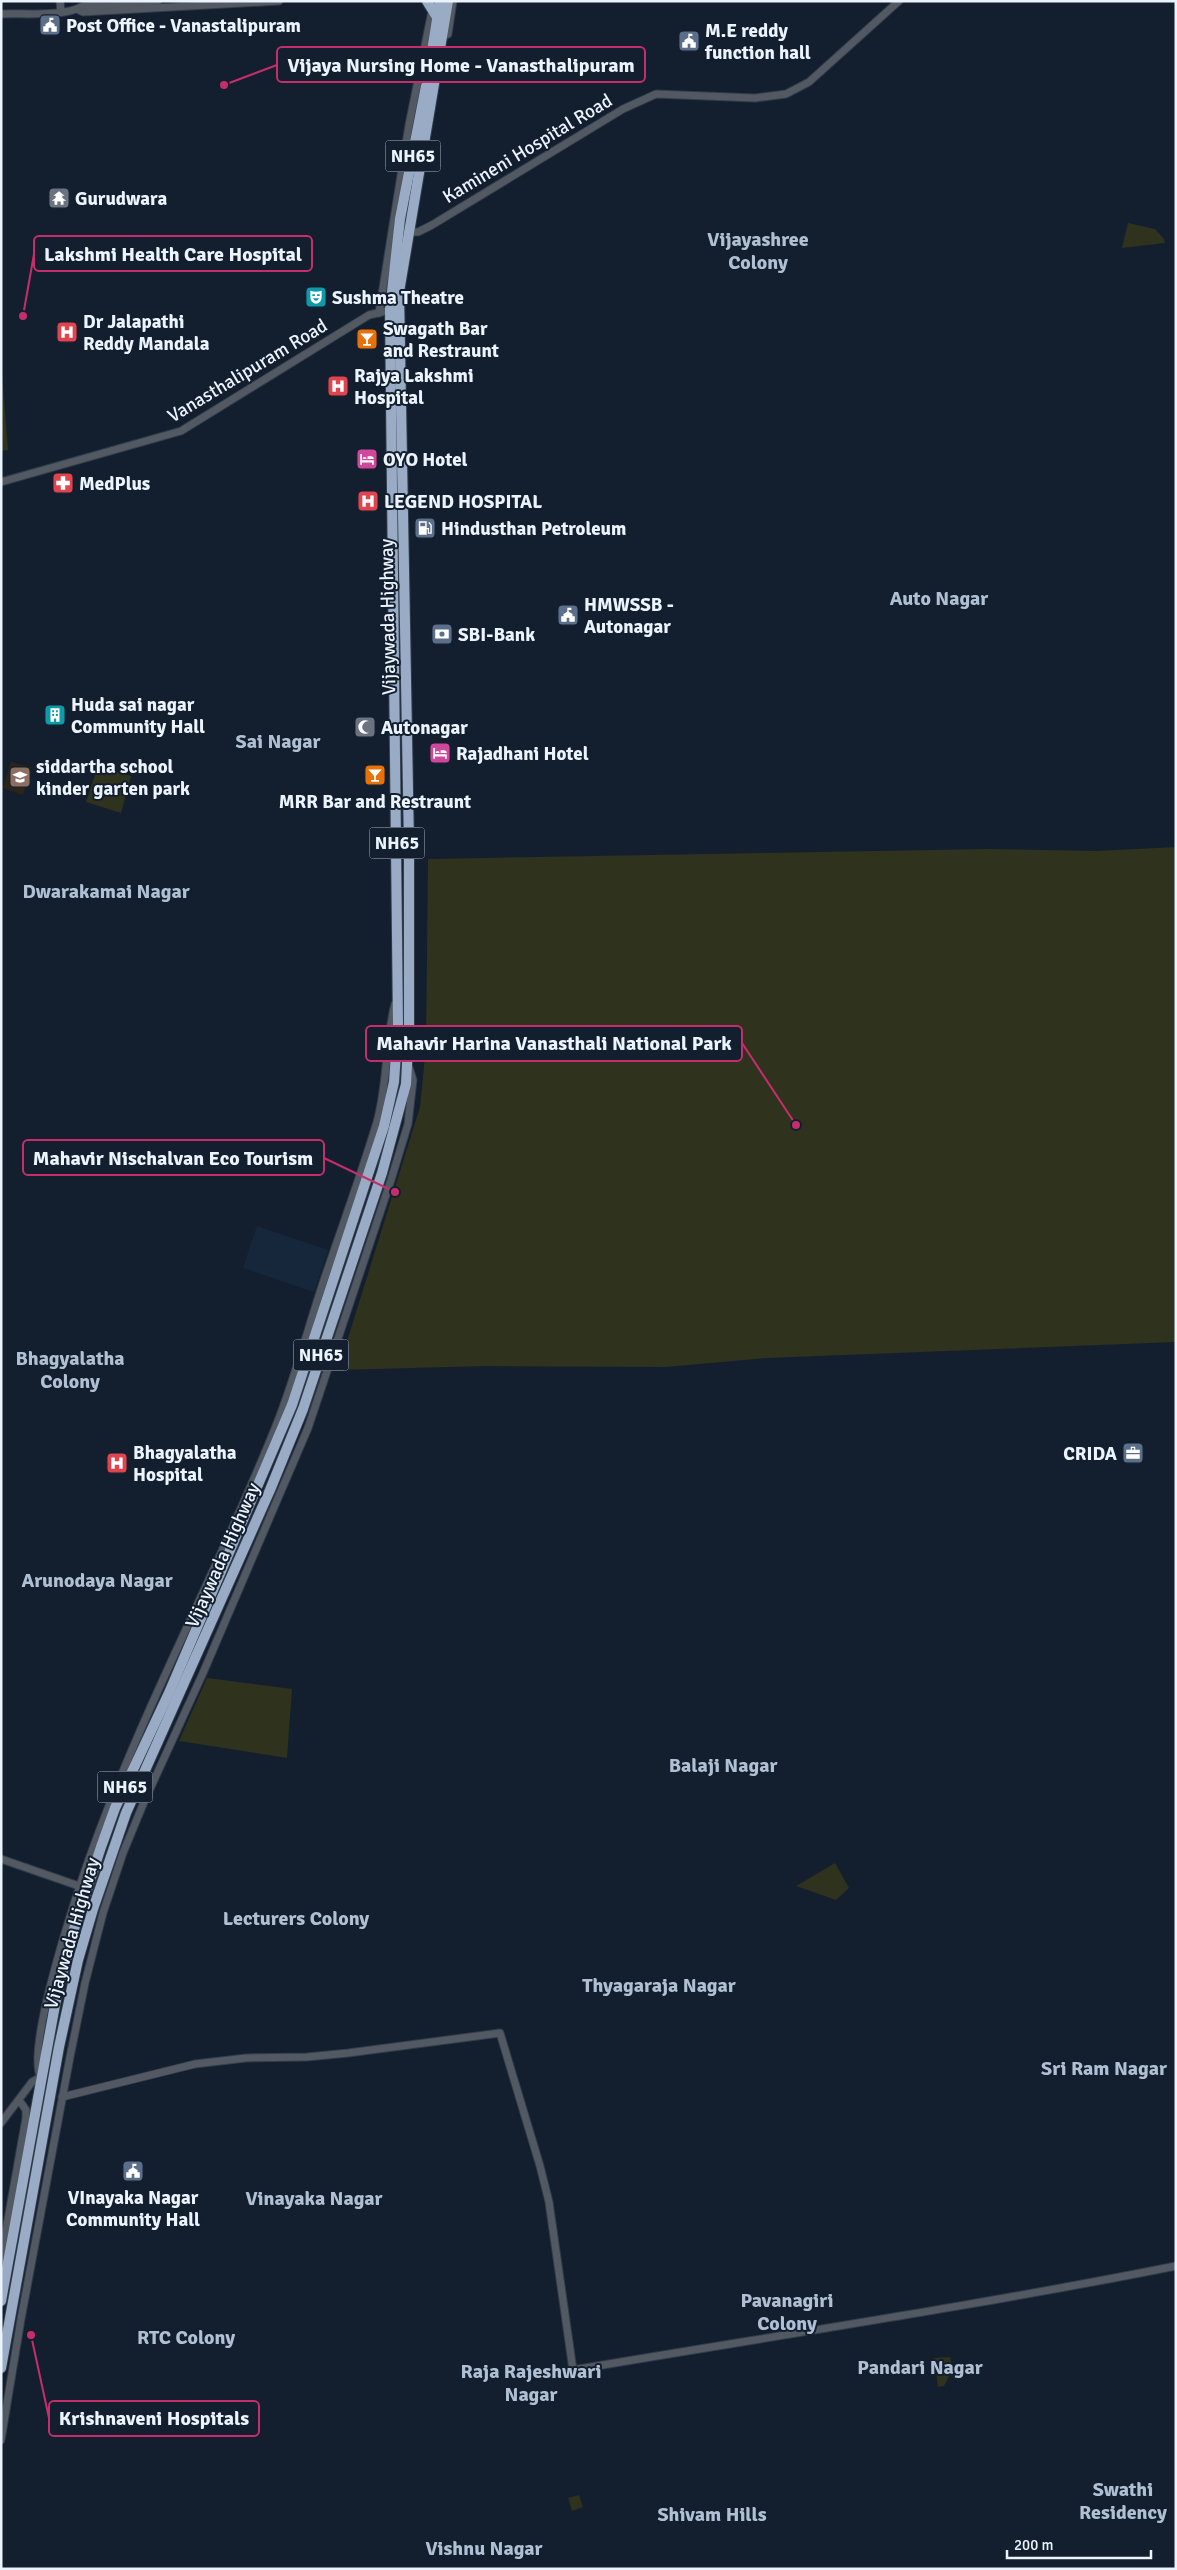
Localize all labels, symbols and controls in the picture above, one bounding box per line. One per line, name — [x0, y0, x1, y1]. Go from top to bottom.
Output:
public building icon: Post Office - Vanastalipuram — [38, 13, 62, 37]
place label: Post Office - Vanastalipuram — [66, 14, 301, 38]
place label: M.E reddy function hall — [704, 19, 811, 65]
public building icon: M.E reddy function hall — [677, 29, 701, 53]
callout: Vijaya Nursing Home - Vanasthalipuram — [277, 47, 645, 82]
text: Vijaya Nursing Home - Vanasthalipuram — [287, 53, 635, 78]
street label: Kamineni Hospital Road — [438, 89, 617, 209]
road number: NH65 — [386, 140, 440, 172]
temple icon: Gurudwara — [47, 186, 71, 210]
place label: Gurudwara — [75, 187, 167, 211]
district label: Vijayashree Colony — [707, 227, 809, 275]
callout: Lakshmi Health Care Hospital — [34, 236, 312, 271]
text: Lakshmi Health Care Hospital — [44, 242, 302, 267]
theatre icon: Sushma Theatre — [304, 285, 328, 309]
place label: Sushma Theatre — [332, 286, 464, 310]
place label: Dr Jalapathi Reddy Mandala — [83, 310, 210, 356]
street label: Vanasthalipuram Road — [163, 314, 332, 428]
place label: Swagath Bar and Restraunt — [383, 317, 499, 363]
hospital icon: Dr Jalapathi Reddy Mandala — [55, 320, 79, 344]
bar icon: Swagath Bar and Restraunt — [355, 327, 379, 351]
place label: Rajya Lakshmi Hospital — [354, 364, 474, 410]
hospital icon: Rajya Lakshmi Hospital — [326, 374, 350, 398]
hotel icon: OYO Hotel — [355, 447, 379, 471]
place label: OYO Hotel — [383, 448, 468, 472]
pharmacy icon: MedPlus — [51, 471, 75, 495]
place label: MedPlus — [79, 472, 150, 496]
hospital icon: LEGEND HOSPITAL — [356, 489, 380, 513]
place label: LEGEND HOSPITAL — [384, 490, 542, 514]
fuel station icon: Hindusthan Petroleum — [413, 516, 437, 540]
place label: Hindusthan Petroleum — [441, 517, 626, 541]
street label: Vijaywada Highway — [375, 538, 401, 695]
district label: Auto Nagar — [890, 586, 988, 611]
place label: HMWSSB - Autonagar — [584, 593, 674, 639]
public building icon: HMWSSB - Autonagar — [556, 603, 580, 627]
bank icon: SBI-Bank — [430, 622, 454, 646]
place label: SBI-Bank — [458, 623, 535, 647]
place label: Huda sai nagar Community Hall — [71, 693, 205, 739]
building icon: Huda sai nagar Community Hall — [43, 703, 67, 727]
mosque icon: Autonagar — [353, 715, 377, 739]
place label: Autonagar — [381, 716, 468, 740]
district label: Sai Nagar — [236, 729, 320, 754]
hotel icon: Rajadhani Hotel — [428, 741, 452, 765]
place label: Rajadhani Hotel — [456, 742, 589, 766]
place label: siddartha school kinder garten park — [36, 755, 190, 801]
bar icon: MRR Bar and Restraunt — [363, 763, 387, 787]
school or university icon: siddartha school kinder garten park — [8, 765, 32, 789]
place label: MRR Bar and Restraunt — [279, 790, 471, 814]
road number: NH65 — [370, 828, 424, 858]
district label: Dwarakamai Nagar — [22, 879, 190, 904]
callout: Mahavir Harina Vanasthali National Park — [366, 1026, 742, 1061]
text: Mahavir Harina Vanasthali National Park — [376, 1031, 732, 1056]
callout: Mahavir Nischalvan Eco Tourism — [23, 1140, 324, 1175]
text: Mahavir Nischalvan Eco Tourism — [33, 1146, 313, 1171]
road number: NH65 — [294, 1340, 348, 1370]
district label: Bhagyalatha Colony — [15, 1346, 125, 1394]
place label: Bhagyalatha Hospital — [133, 1441, 237, 1487]
office icon: CRIDA — [1121, 1441, 1145, 1465]
place label: CRIDA — [1063, 1442, 1117, 1466]
hospital icon: Bhagyalatha Hospital — [105, 1451, 129, 1475]
street label: Vijaywada Highway — [180, 1479, 266, 1632]
district label: Arunodaya Nagar — [21, 1568, 173, 1593]
district label: Balaji Nagar — [669, 1753, 777, 1778]
road number: NH65 — [98, 1771, 152, 1802]
street label: Vijaywada Highway — [39, 1855, 105, 2012]
district label: Lecturers Colony — [223, 1906, 369, 1931]
district label: Thyagaraja Nagar — [582, 1973, 736, 1998]
district label: Sri Ram Nagar — [1041, 2056, 1167, 2081]
public building icon: VInayaka Nagar Community Hall — [121, 2159, 145, 2183]
place label: VInayaka Nagar Community Hall — [66, 2186, 200, 2232]
district label: Vinayaka Nagar — [245, 2186, 383, 2211]
district label: Pavanagiri Colony — [740, 2288, 834, 2336]
district label: RTC Colony — [137, 2325, 235, 2350]
district label: Pandari Nagar — [857, 2355, 983, 2380]
district label: Raja Rajeshwari Nagar — [461, 2359, 601, 2407]
callout: Krishnaveni Hospitals — [49, 2401, 259, 2436]
text: Krishnaveni Hospitals — [59, 2406, 249, 2431]
district label: Swathi Residency — [1079, 2477, 1167, 2525]
district label: Shivam Hills — [657, 2502, 767, 2527]
scale bar — [1007, 2528, 1151, 2560]
district label: Vishnu Nagar — [425, 2536, 543, 2561]
text: 200 m — [1014, 2536, 1054, 2554]

